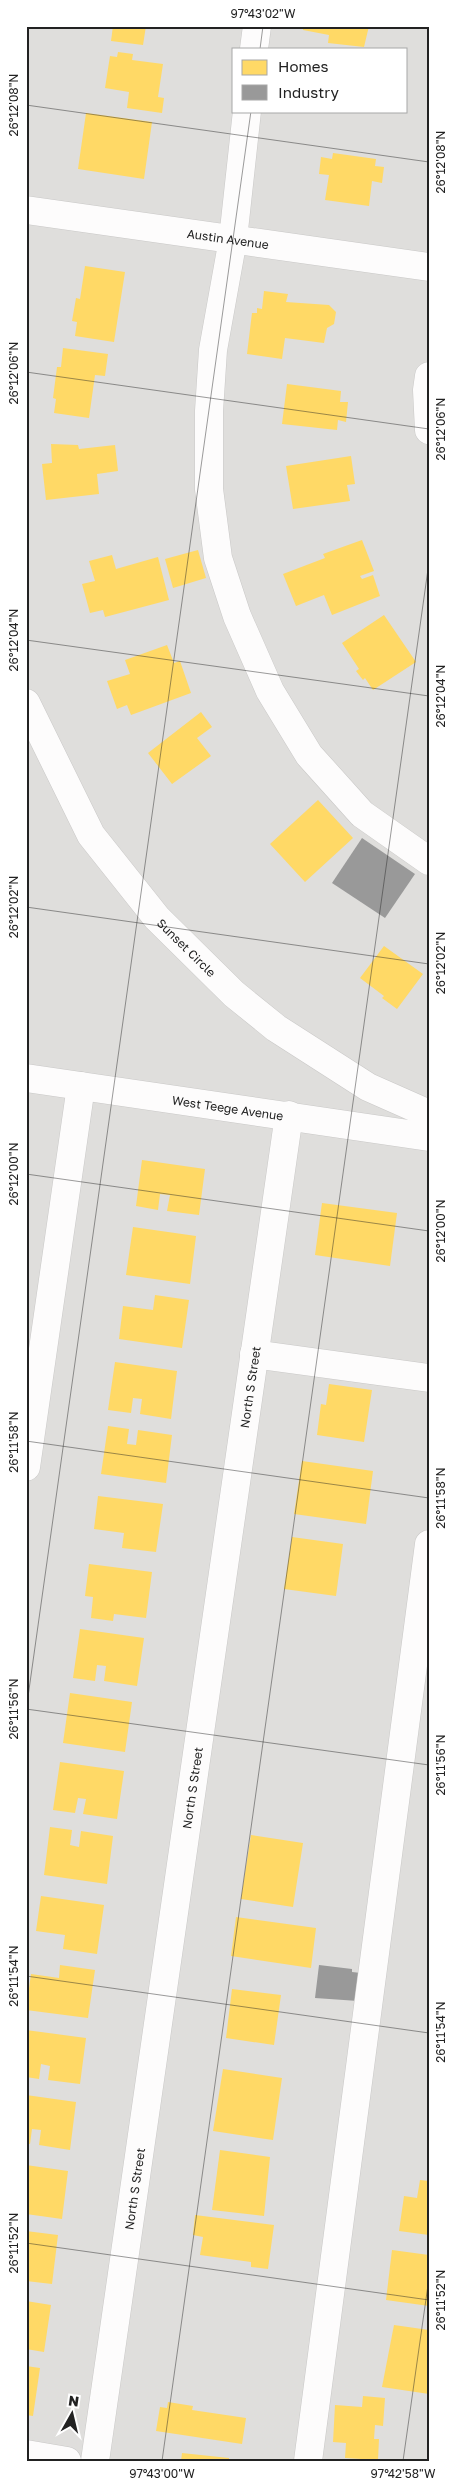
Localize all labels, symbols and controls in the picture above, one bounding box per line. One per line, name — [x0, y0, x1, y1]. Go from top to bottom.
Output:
text: 97°43'02"W — [230, 6, 296, 21]
legend — [232, 48, 408, 112]
text: Homes — [278, 57, 328, 75]
text: 26°12'08"N — [6, 74, 21, 136]
text: Industry — [278, 83, 339, 101]
text: 26°12'08"N — [433, 131, 448, 193]
street label: Austin Avenue — [186, 225, 270, 252]
text: 26°12'06"N — [6, 342, 21, 404]
text: 26°12'06"N — [433, 398, 448, 460]
text: 26°12'04"N — [6, 609, 21, 671]
text: 26°12'04"N — [433, 665, 448, 727]
text: 26°12'02"N — [6, 876, 21, 938]
street label: Sunset Circle — [154, 915, 219, 980]
text: 26°12'02"N — [433, 932, 448, 994]
street label: West Teege Avenue — [171, 1092, 285, 1123]
text: 26°12'00"N — [6, 1142, 21, 1206]
text: 26°12'00"N — [433, 1199, 448, 1263]
street label: North S Street — [236, 1345, 263, 1429]
text: 26°11'58"N — [6, 1411, 21, 1473]
text: 26°11'58"N — [433, 1467, 448, 1529]
text: 26°11'56"N — [6, 1678, 21, 1740]
text: 26°11'56"N — [433, 1734, 448, 1796]
street label: North S Street — [179, 1746, 205, 1830]
text: 26°11'54"N — [6, 1945, 21, 2007]
text: 26°11'54"N — [433, 2001, 448, 2063]
street label: North S Street — [121, 2147, 148, 2231]
text: 26°11'52"N — [6, 2213, 21, 2273]
text: 26°11'52"N — [433, 2270, 448, 2330]
north arrow — [48, 2390, 98, 2440]
text: N — [67, 2391, 80, 2410]
text: 97°43'00"W — [129, 2466, 195, 2481]
text: 97°42'58"W — [371, 2466, 436, 2481]

